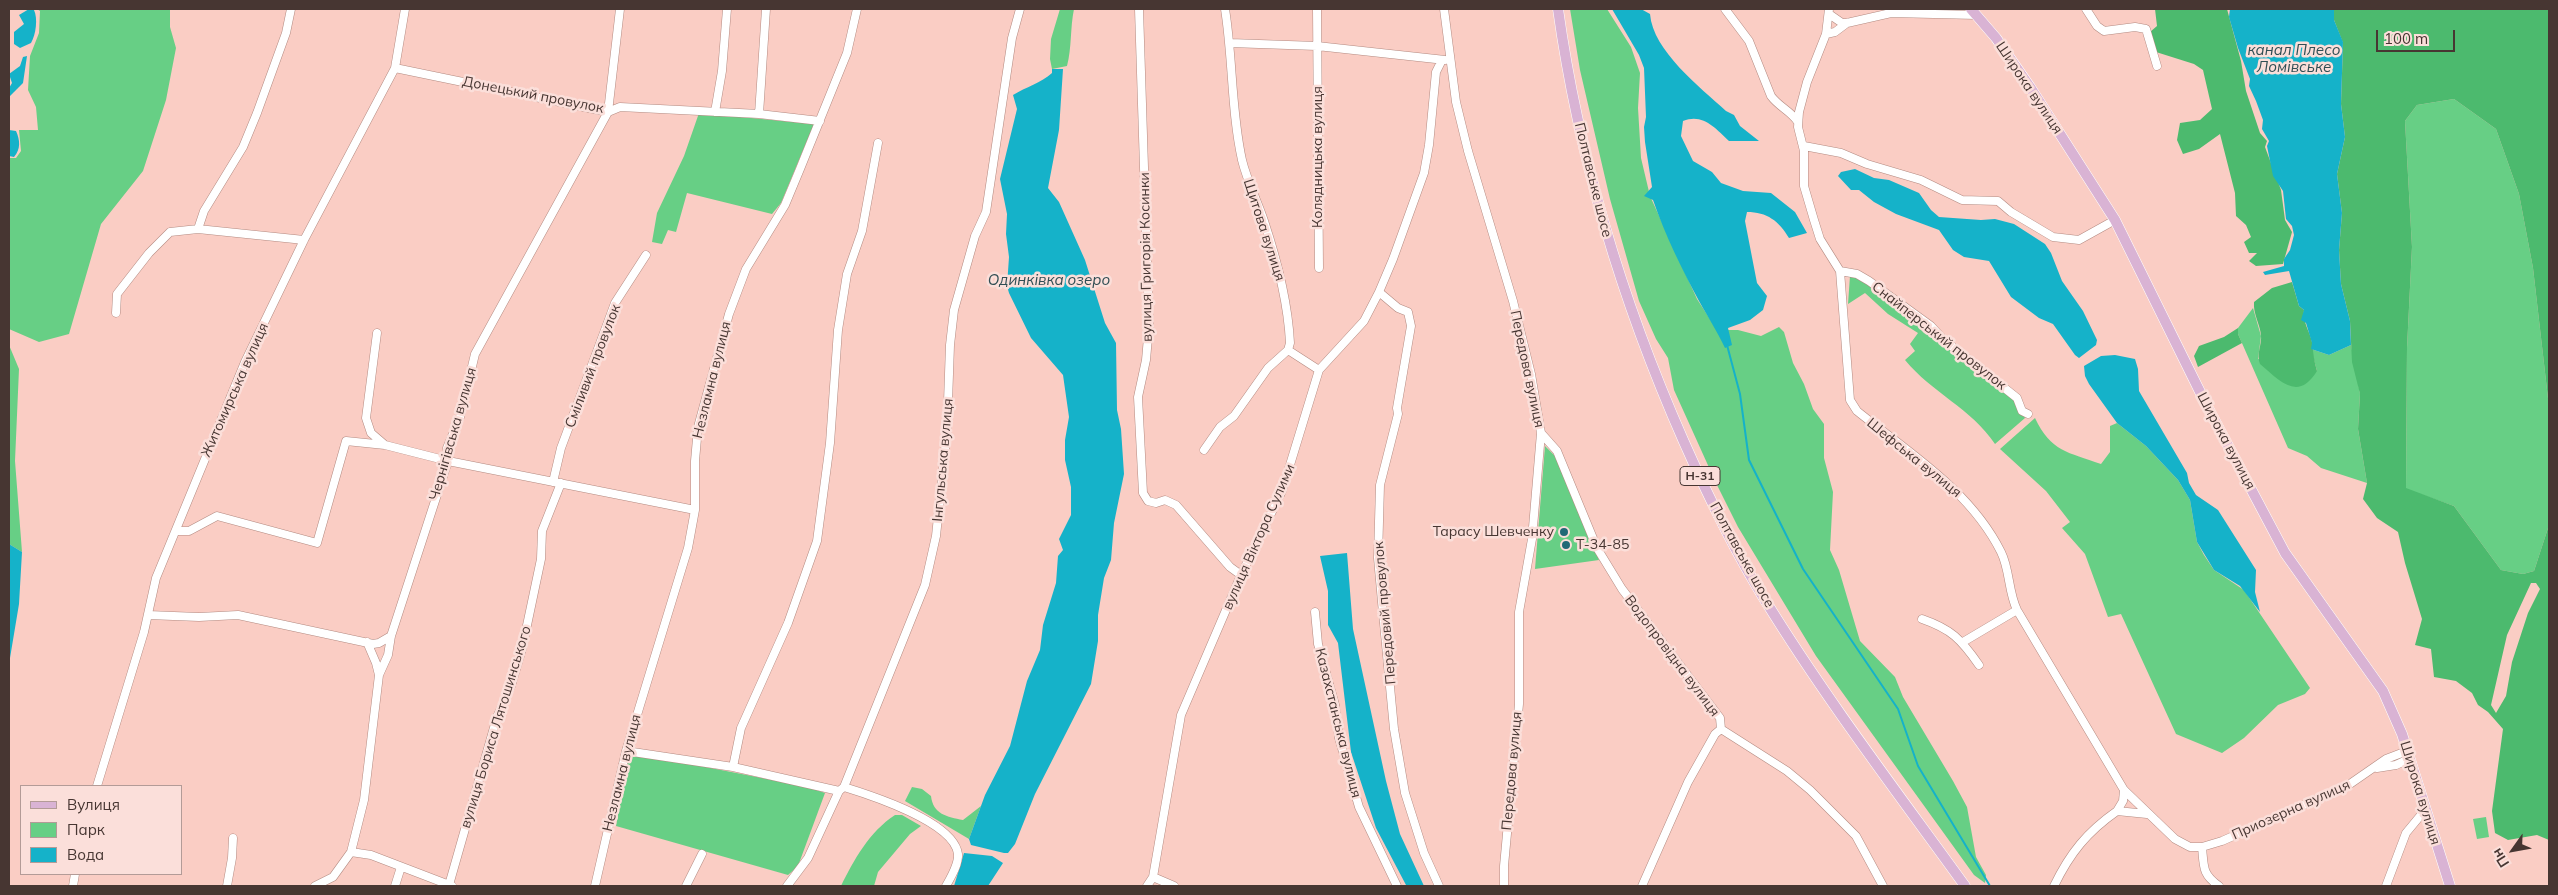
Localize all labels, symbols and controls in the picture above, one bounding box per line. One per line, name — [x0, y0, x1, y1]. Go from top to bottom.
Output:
scale bar — [2378, 20, 2457, 52]
text: 100 m — [2384, 29, 2428, 48]
street label: Широка вулиця — [1992, 39, 2066, 137]
water label: канал Плесо Ломівське — [2248, 41, 2340, 76]
street label: Донецький провулок — [461, 73, 605, 117]
street label: Колядницька вулиця — [1310, 86, 1326, 228]
street label: Полтавське шосе — [1571, 121, 1615, 239]
street label: вулиця Григорія Косинки — [1136, 172, 1156, 342]
street label: Щитова вулиця — [1240, 177, 1288, 283]
water label: Одинківка озеро — [988, 271, 1110, 289]
street label: Снайперський провулок — [1868, 278, 2010, 394]
street label: Сміливий провулок — [562, 302, 624, 430]
street label: Передова вулиця — [1506, 309, 1548, 429]
street label: Житомирська вулиця — [198, 320, 272, 460]
street label: Незламна вулиця — [689, 320, 735, 440]
street label: Чернігівська вулиця — [426, 366, 480, 502]
street label: Широка вулиця — [2193, 390, 2259, 492]
street label: Інгульська вулиця — [929, 398, 957, 522]
street label: Шефська вулиця — [1863, 415, 1965, 501]
street label: вулиця Віктора Сулими — [1219, 461, 1299, 613]
road number: Н-31 — [1680, 466, 1720, 486]
street label: Полтавське шосе — [1706, 499, 1778, 611]
place label: Тарасу Шевченку — [1433, 524, 1554, 540]
marker: Тарасу Шевченку — [1558, 526, 1570, 538]
place label: Т-34-85 — [1576, 537, 1629, 553]
marker: Т-34-85 — [1560, 539, 1572, 551]
street label: Передовий провулок — [1370, 541, 1400, 685]
street label: Водопровідна вулиця — [1621, 592, 1723, 720]
street label: вулиця Бориса Лятошинського — [457, 624, 535, 830]
street label: Казахстанська вулиця — [1311, 647, 1365, 799]
street label: Передова вулиця — [1498, 711, 1526, 831]
street label: Незламна вулиця — [599, 713, 645, 833]
street label: Широка вулиця — [2396, 739, 2444, 847]
street label: Приозерна вулиця — [2229, 776, 2353, 844]
legend — [20, 785, 182, 875]
text: Вулиця — [67, 795, 120, 814]
text: Парк — [67, 820, 105, 839]
north arrow — [2488, 825, 2538, 875]
text: Вода — [67, 845, 104, 864]
text: Пн — [2487, 845, 2513, 871]

